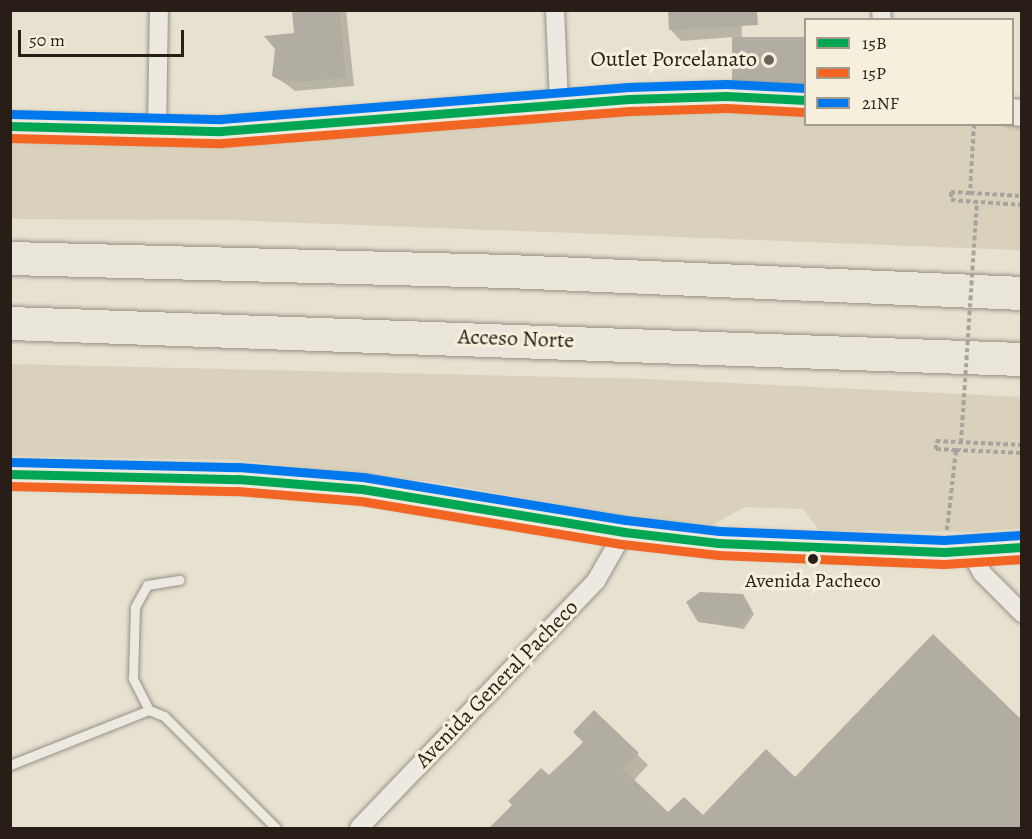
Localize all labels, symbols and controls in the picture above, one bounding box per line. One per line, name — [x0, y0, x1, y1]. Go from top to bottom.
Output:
scale bar — [21, 18, 188, 56]
legend — [804, 18, 1014, 126]
text: 50 m — [29, 28, 65, 52]
text: 15B — [862, 31, 887, 55]
place label: Outlet Porcelanato — [590, 47, 757, 73]
marker: Outlet Porcelanato — [762, 53, 776, 67]
text: 15P — [862, 61, 886, 85]
text: 21NF — [862, 91, 899, 115]
street label: Acceso Norte — [457, 324, 575, 354]
marker: Avenida Pacheco — [807, 553, 819, 565]
place label: Avenida Pacheco — [745, 568, 881, 592]
street label: Avenida General Pacheco — [410, 594, 584, 774]

